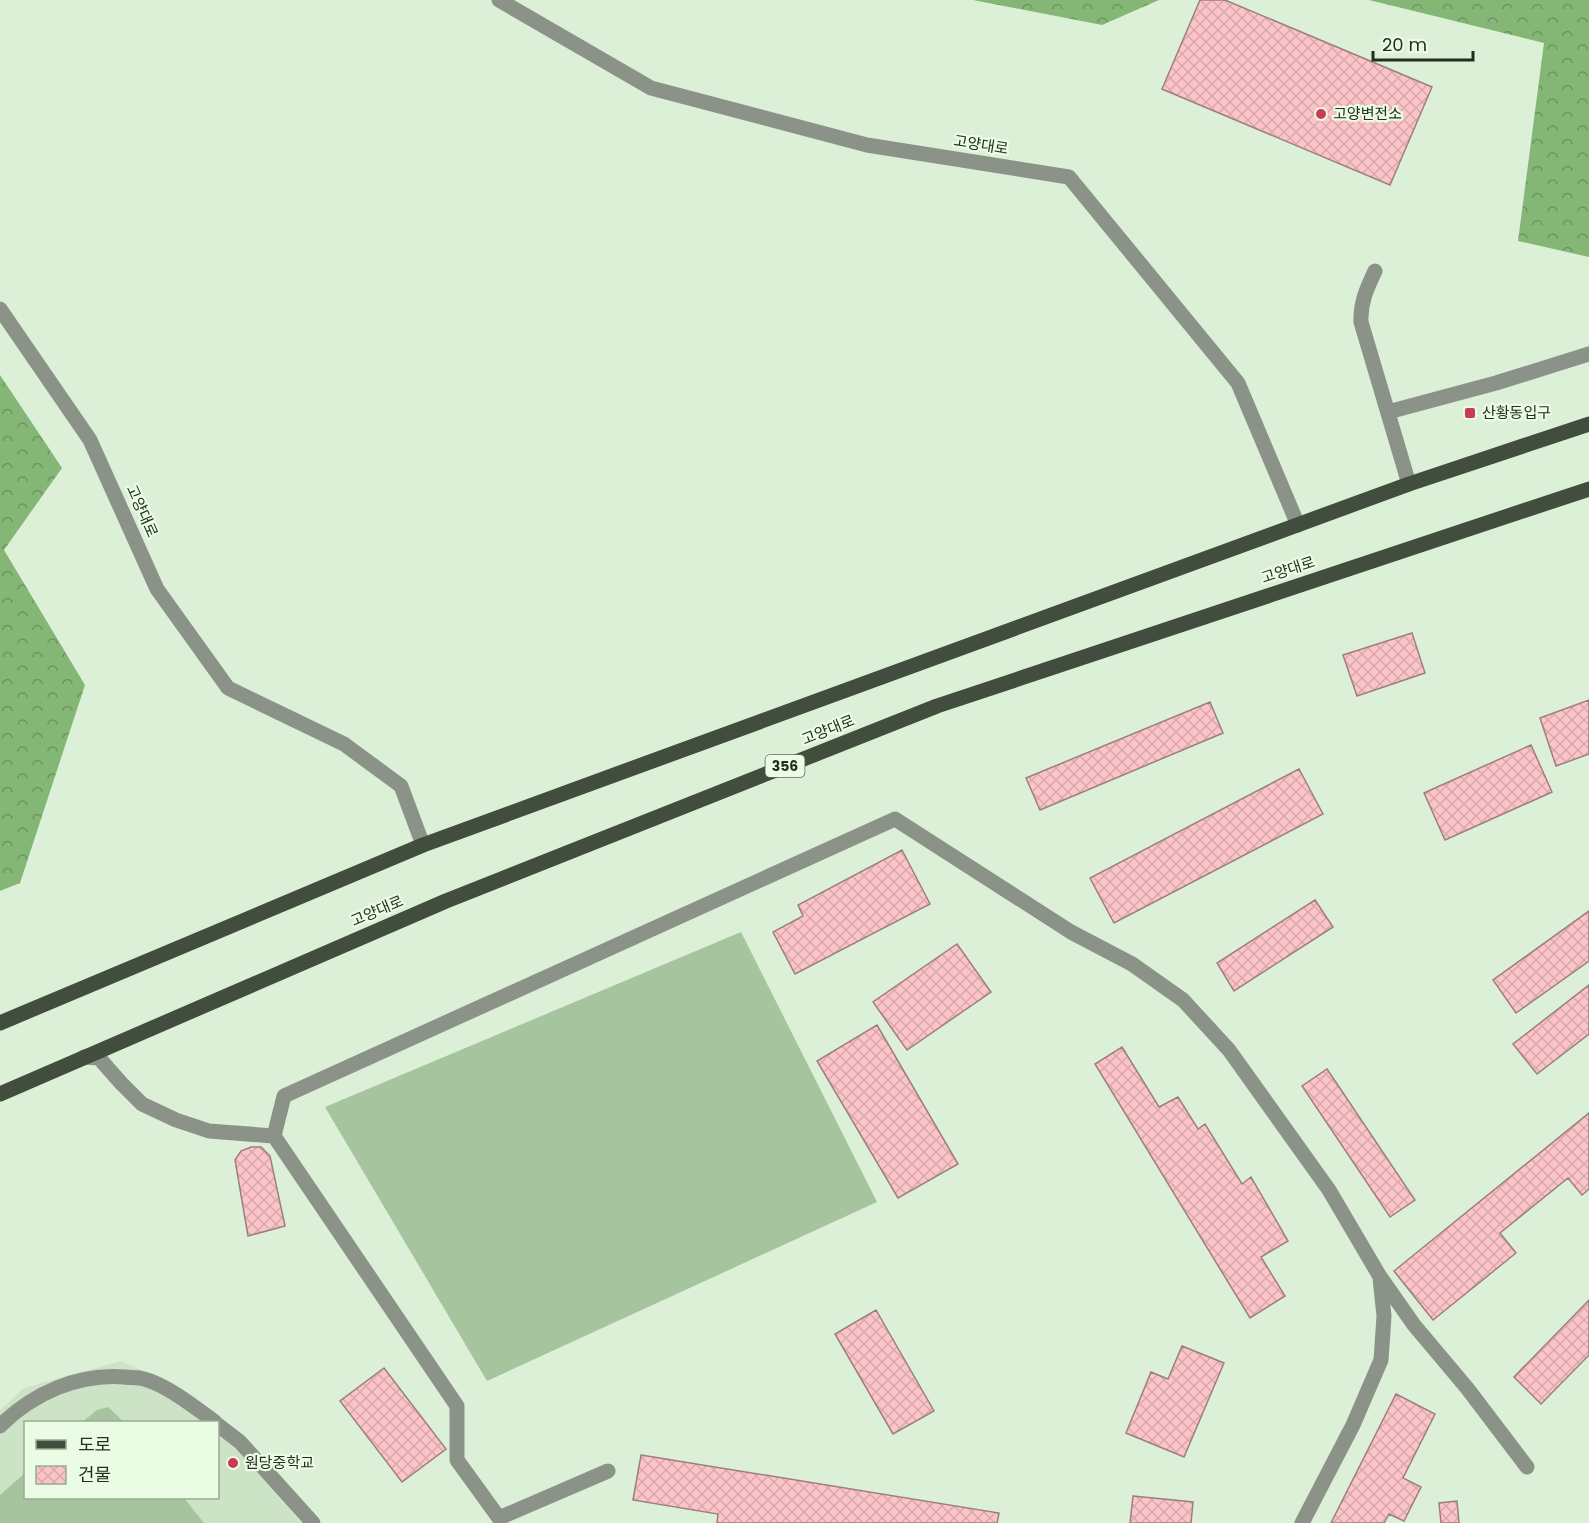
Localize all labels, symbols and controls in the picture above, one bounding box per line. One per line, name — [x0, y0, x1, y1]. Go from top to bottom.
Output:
scale bar — [1373, 24, 1474, 62]
text: 20 m — [1382, 32, 1427, 57]
place label: 고양변전소 — [1333, 103, 1402, 124]
marker: 고양변전소 — [1314, 107, 1328, 121]
street label: 고양대로 — [952, 130, 1010, 159]
place label: 산황동입구 — [1482, 402, 1551, 423]
marker: 산황동입구 — [1463, 406, 1477, 420]
street label: 고양대로 — [122, 481, 163, 540]
street label: 고양대로 — [1258, 551, 1317, 588]
street label: 고양대로 — [798, 709, 857, 750]
road number: 356 — [766, 755, 804, 777]
street label: 고양대로 — [347, 890, 406, 931]
legend — [24, 1421, 219, 1499]
text: 도로 — [78, 1432, 111, 1457]
place label: 원당중학교 — [245, 1452, 314, 1473]
marker: 원당중학교 — [226, 1456, 240, 1470]
text: 건물 — [78, 1462, 111, 1487]

